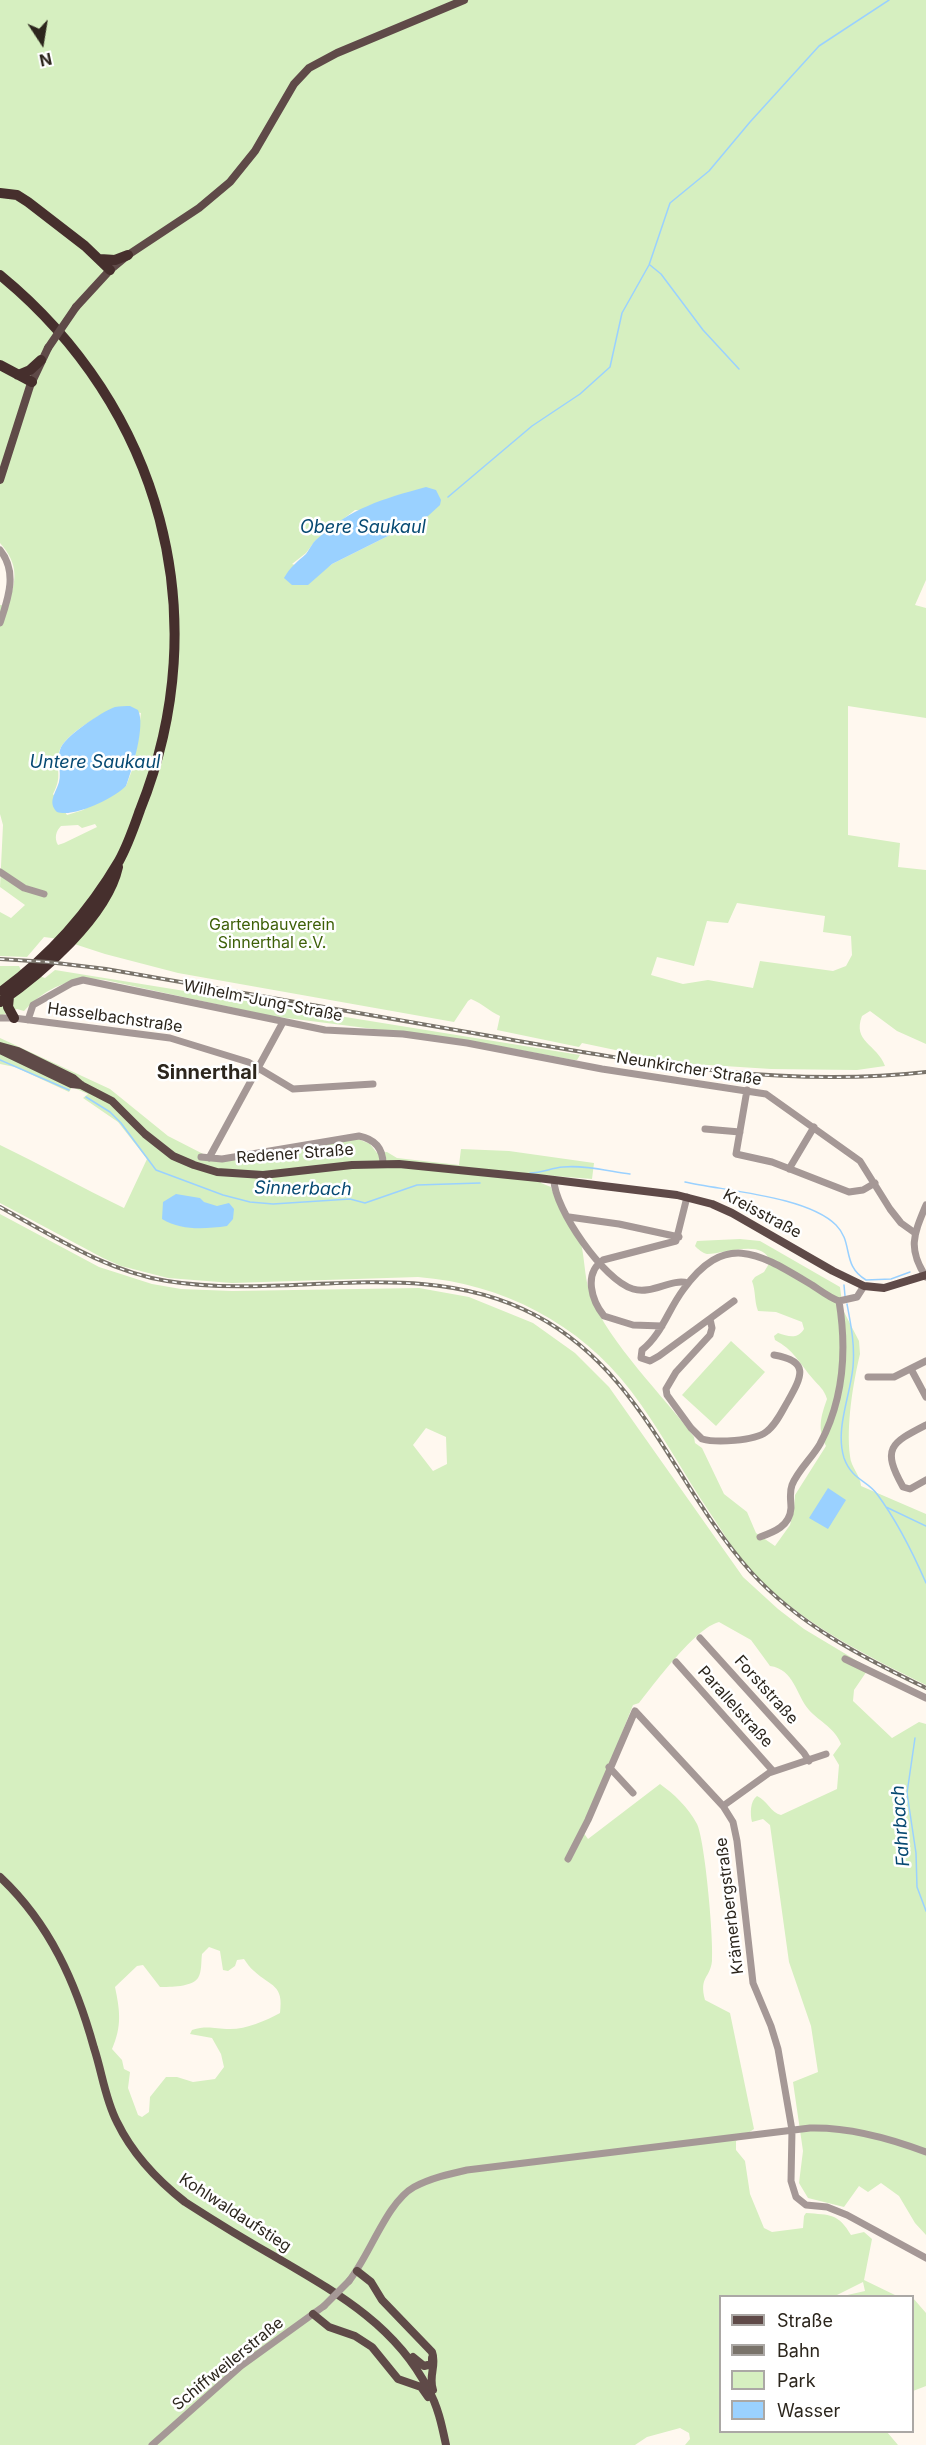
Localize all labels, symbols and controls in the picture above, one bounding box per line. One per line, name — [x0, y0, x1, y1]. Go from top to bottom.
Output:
north arrow — [12, 12, 72, 72]
text: N — [38, 49, 54, 71]
water label: Obere Saukaul — [300, 517, 426, 539]
water label: Untere Saukaul — [30, 752, 160, 774]
park label: Gartenbauverein Sinnerthal e.V. — [209, 915, 335, 953]
street label: Wilhelm-Jung-Straße — [182, 976, 344, 1026]
street label: Hasselbachstraße — [46, 999, 184, 1037]
street label: Neunkircher Straße — [615, 1048, 763, 1090]
district label: Sinnerthal — [157, 1061, 257, 1085]
street label: Redener Straße — [236, 1140, 354, 1168]
water label: Sinnerbach — [254, 1177, 352, 1201]
street label: Kreisstraße — [720, 1185, 804, 1243]
street label: Forststraße — [730, 1652, 802, 1728]
street label: Parallelstraße — [693, 1662, 777, 1752]
water label: Fahrbach — [887, 1785, 915, 1867]
street label: Krämerbergstraße — [712, 1836, 748, 1976]
street label: Kohlwaldaufstieg — [175, 2170, 295, 2256]
legend — [719, 2295, 914, 2433]
text: Straße — [777, 2310, 833, 2331]
street label: Schiffweilerstraße — [169, 2313, 287, 2415]
text: Bahn — [777, 2340, 820, 2361]
text: Park — [777, 2370, 816, 2391]
text: Wasser — [777, 2400, 840, 2421]

